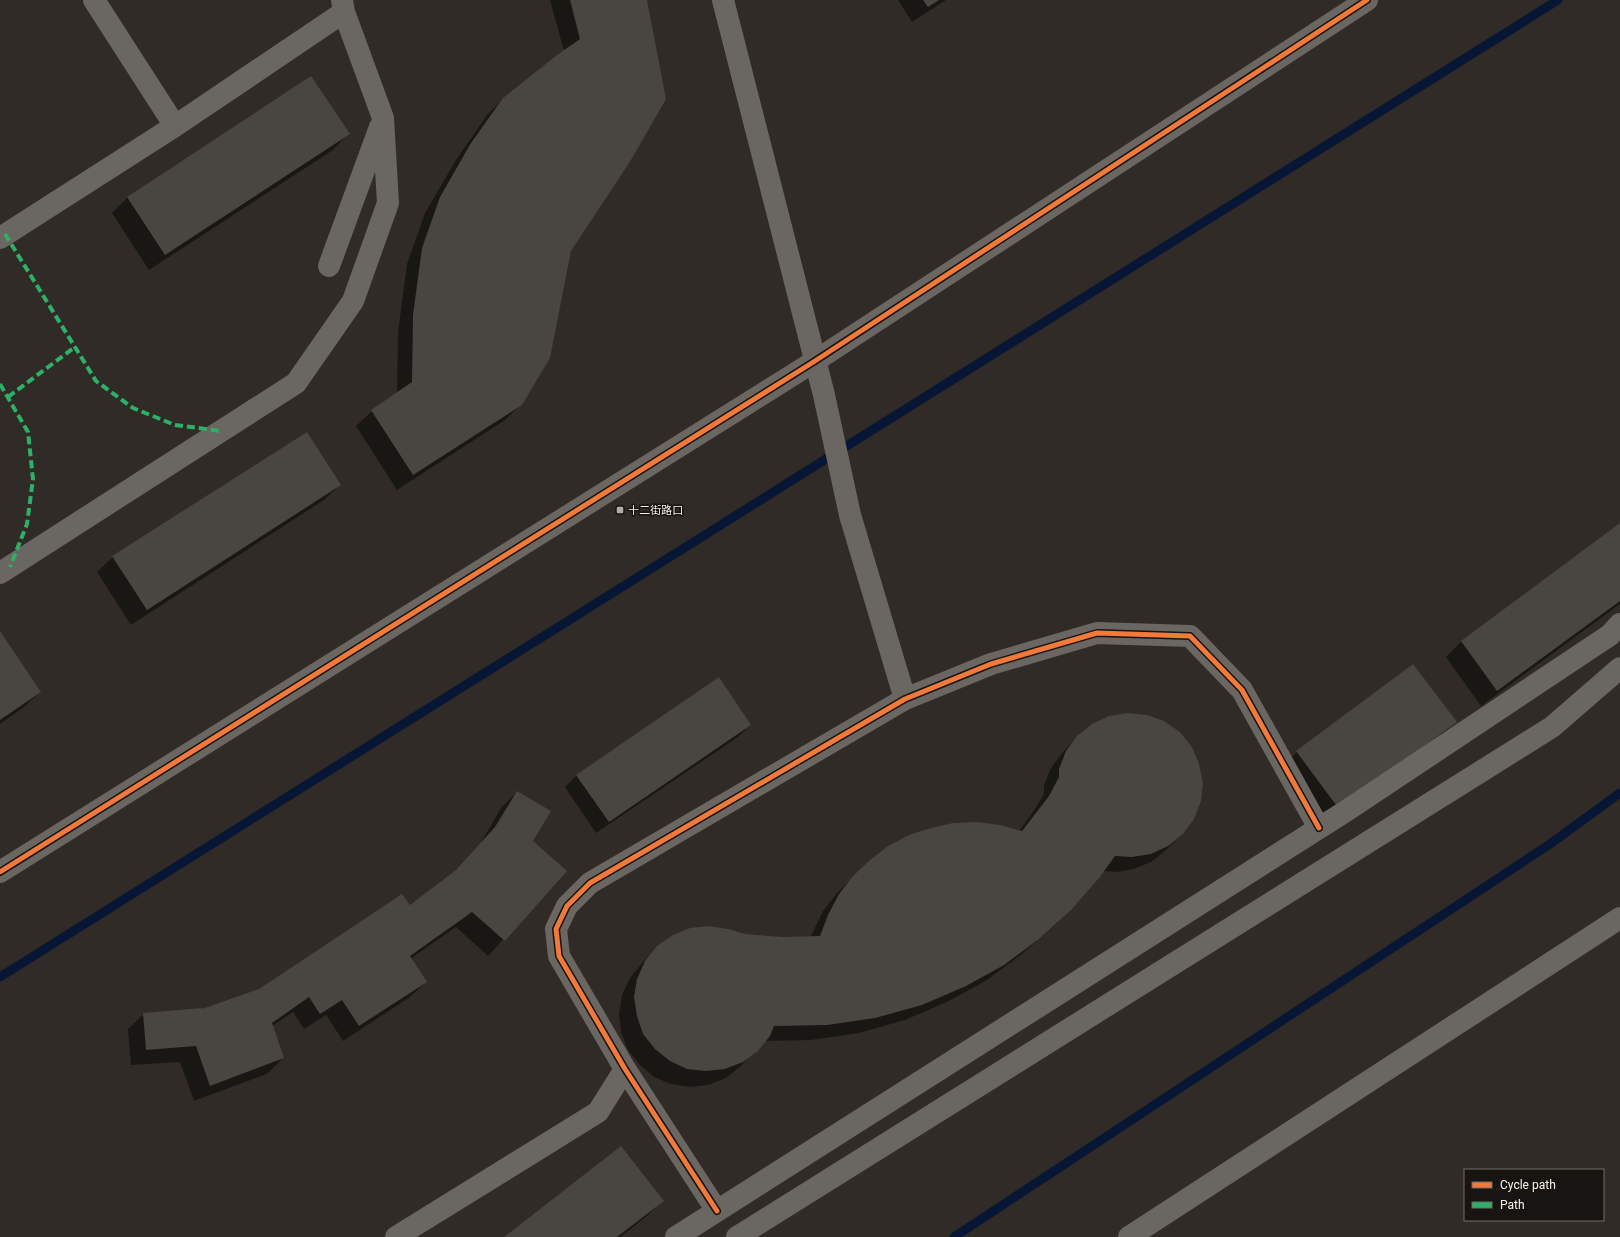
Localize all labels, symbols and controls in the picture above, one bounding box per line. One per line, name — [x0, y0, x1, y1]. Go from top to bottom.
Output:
place label: 十二街路口 — [628, 504, 683, 517]
marker: 十二街路口 — [615, 505, 625, 515]
legend — [1464, 1169, 1604, 1221]
text: Cycle path — [1500, 1178, 1556, 1192]
text: Path — [1500, 1198, 1525, 1212]

